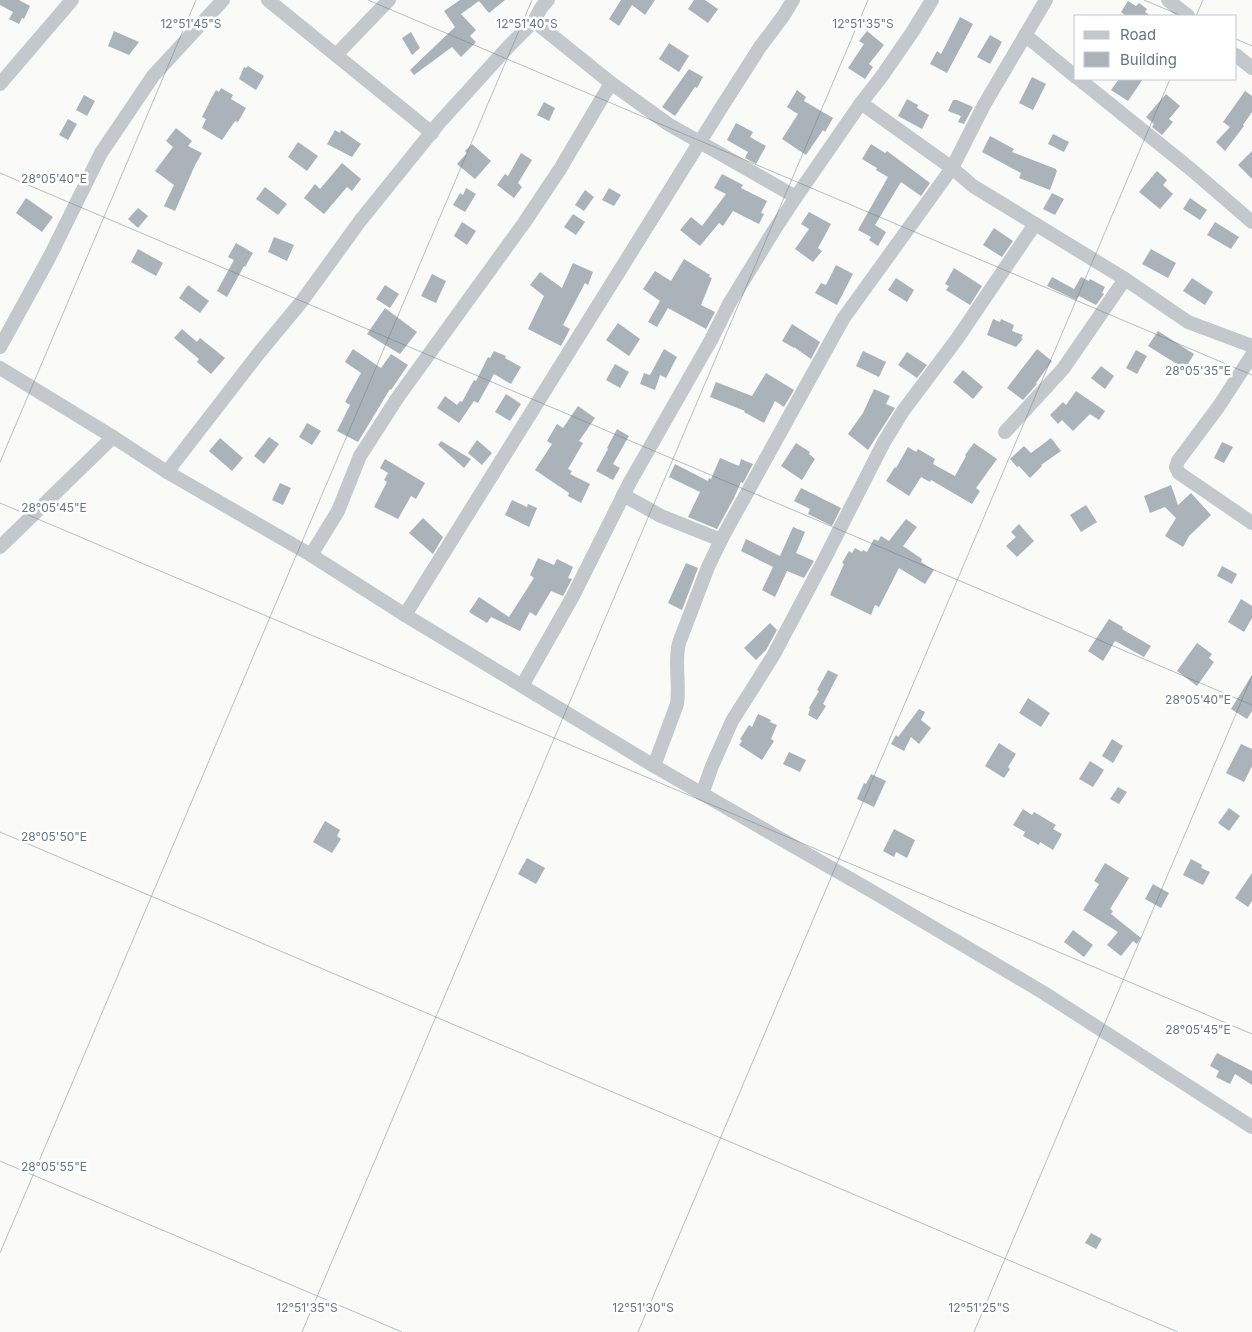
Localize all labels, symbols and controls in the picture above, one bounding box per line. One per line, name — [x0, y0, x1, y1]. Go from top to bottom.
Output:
legend — [1074, 15, 1237, 80]
text: 12°51'45"S — [160, 16, 222, 31]
text: 12°51'40"S — [496, 16, 558, 31]
text: 12°51'35"S — [832, 16, 894, 31]
text: Road — [1120, 25, 1156, 44]
text: Building — [1120, 50, 1177, 69]
text: 28°05'40"E — [21, 171, 87, 186]
text: 28°05'35"E — [1165, 363, 1231, 378]
text: 28°05'45"E — [21, 500, 87, 515]
text: 28°05'40"E — [1165, 692, 1231, 707]
text: 28°05'50"E — [21, 829, 87, 844]
text: 28°05'45"E — [1165, 1022, 1231, 1037]
text: 28°05'55"E — [21, 1159, 87, 1174]
text: 12°51'35"S — [276, 1300, 338, 1315]
text: 12°51'30"S — [612, 1300, 674, 1315]
text: 12°51'25"S — [948, 1300, 1010, 1315]

